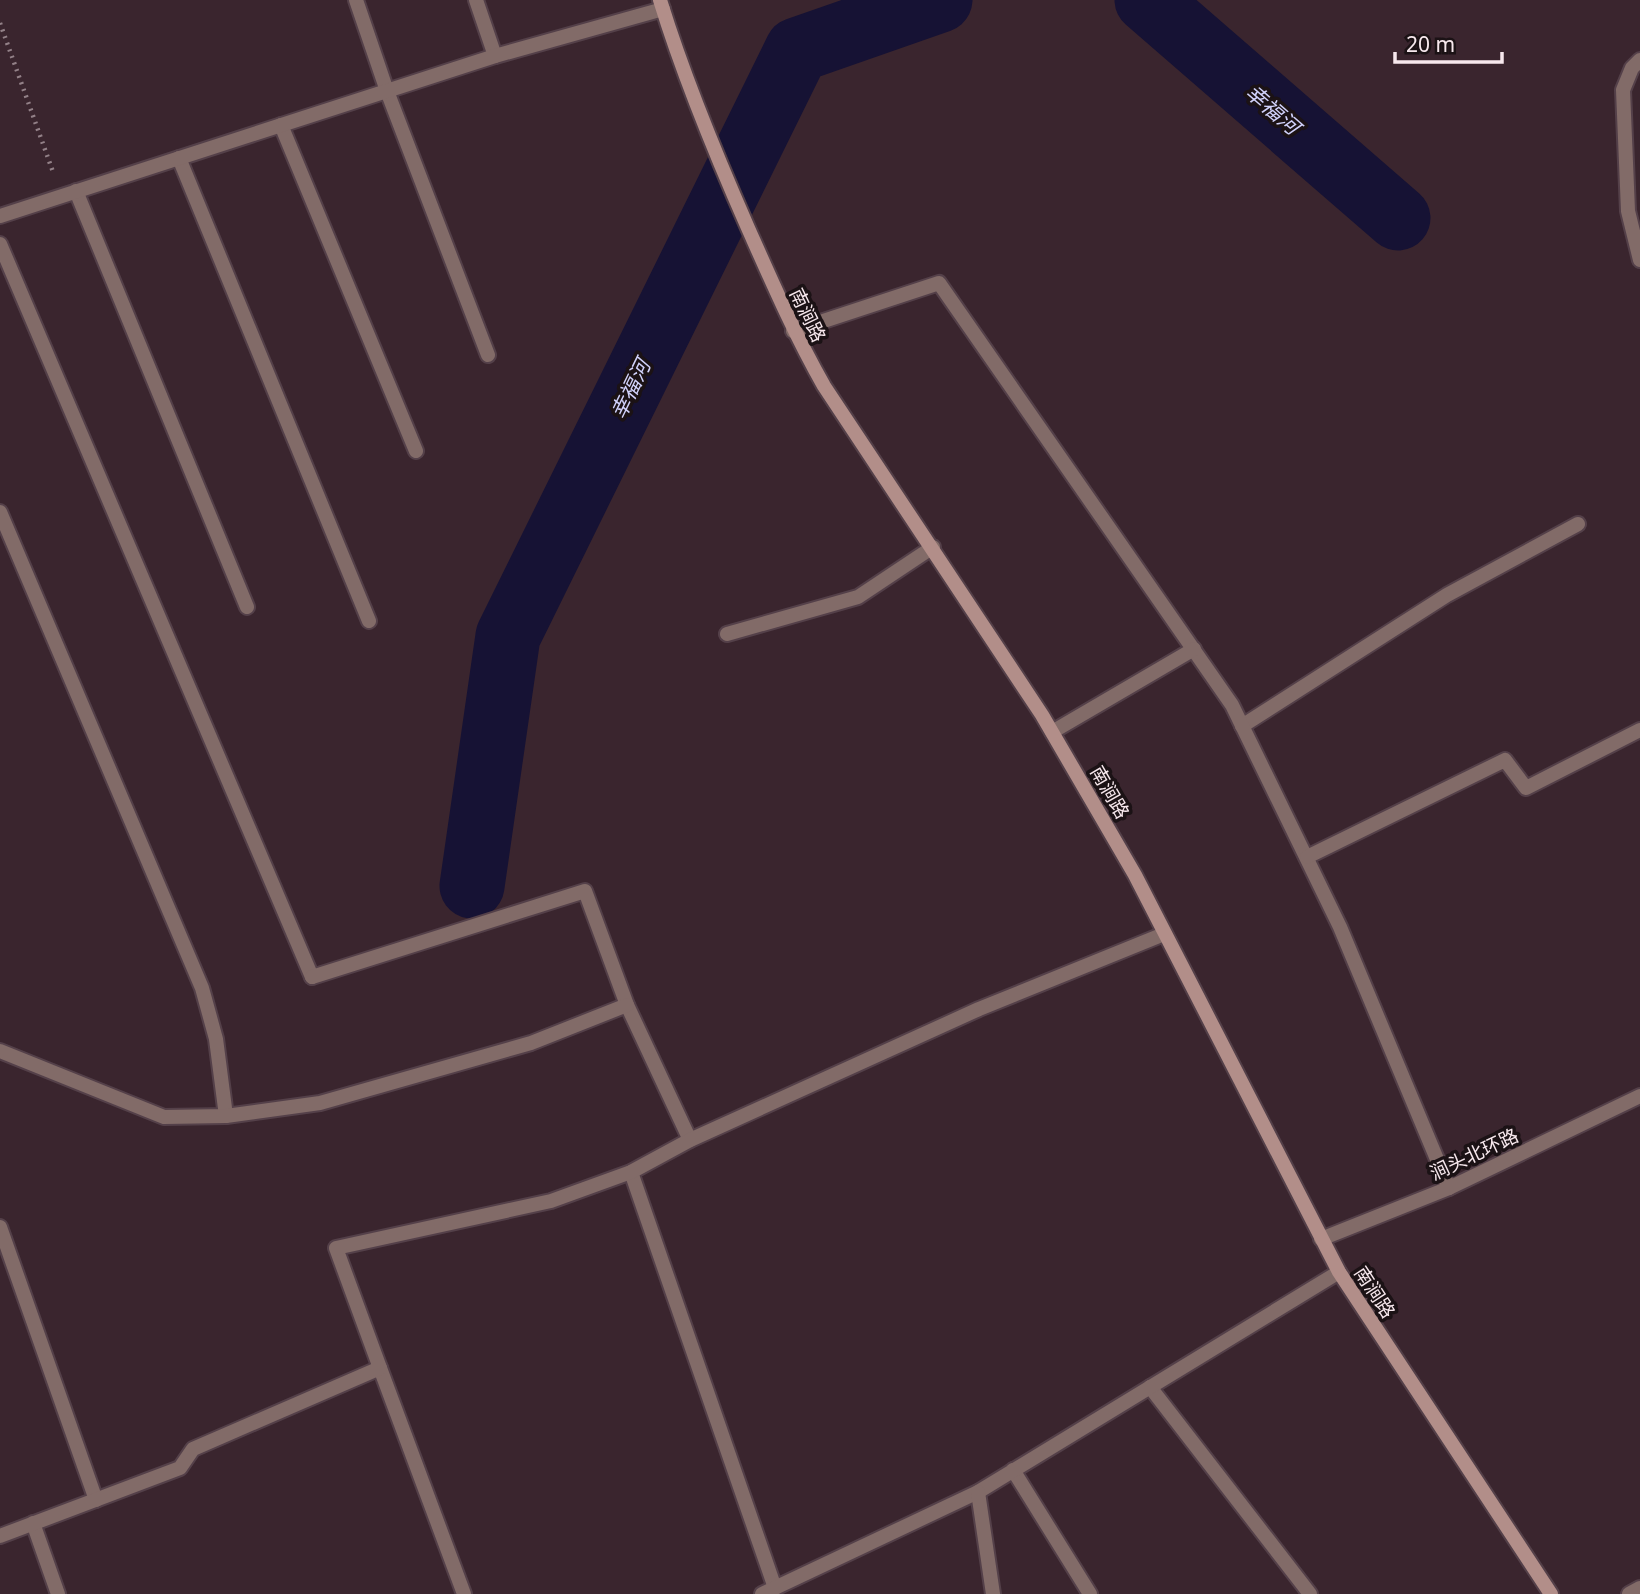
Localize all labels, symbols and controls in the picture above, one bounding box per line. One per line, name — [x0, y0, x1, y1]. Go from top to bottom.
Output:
scale bar — [1395, 21, 1502, 65]
text: 20 m — [1406, 30, 1455, 58]
water label: 幸福河 — [1240, 78, 1309, 143]
street label: 南涧路 — [784, 284, 832, 346]
water label: 幸福河 — [604, 351, 658, 423]
street label: 南涧路 — [1084, 761, 1136, 823]
street label: 涧头北环路 — [1425, 1122, 1523, 1186]
street label: 南涧路 — [1349, 1261, 1401, 1323]

